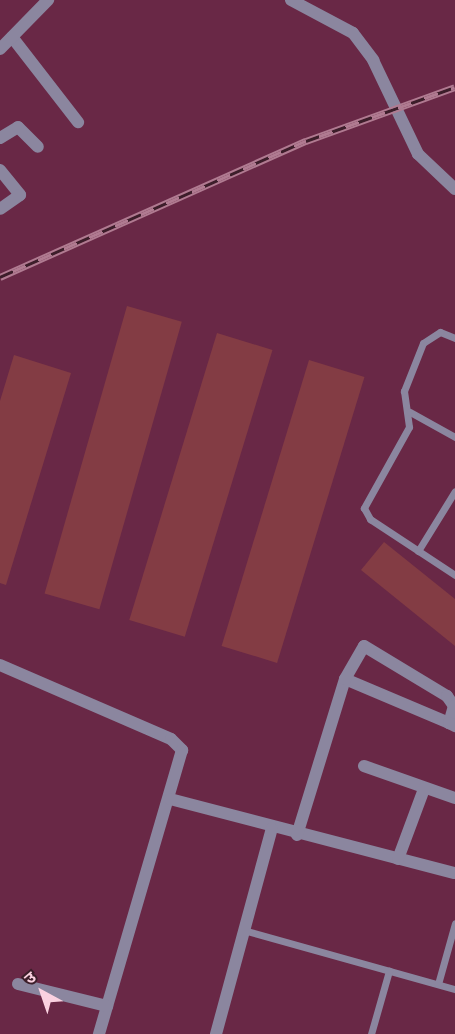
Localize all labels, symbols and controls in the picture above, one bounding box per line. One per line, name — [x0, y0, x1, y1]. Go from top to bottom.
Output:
north arrow — [12, 962, 72, 1022]
text: उ — [20, 968, 40, 988]

